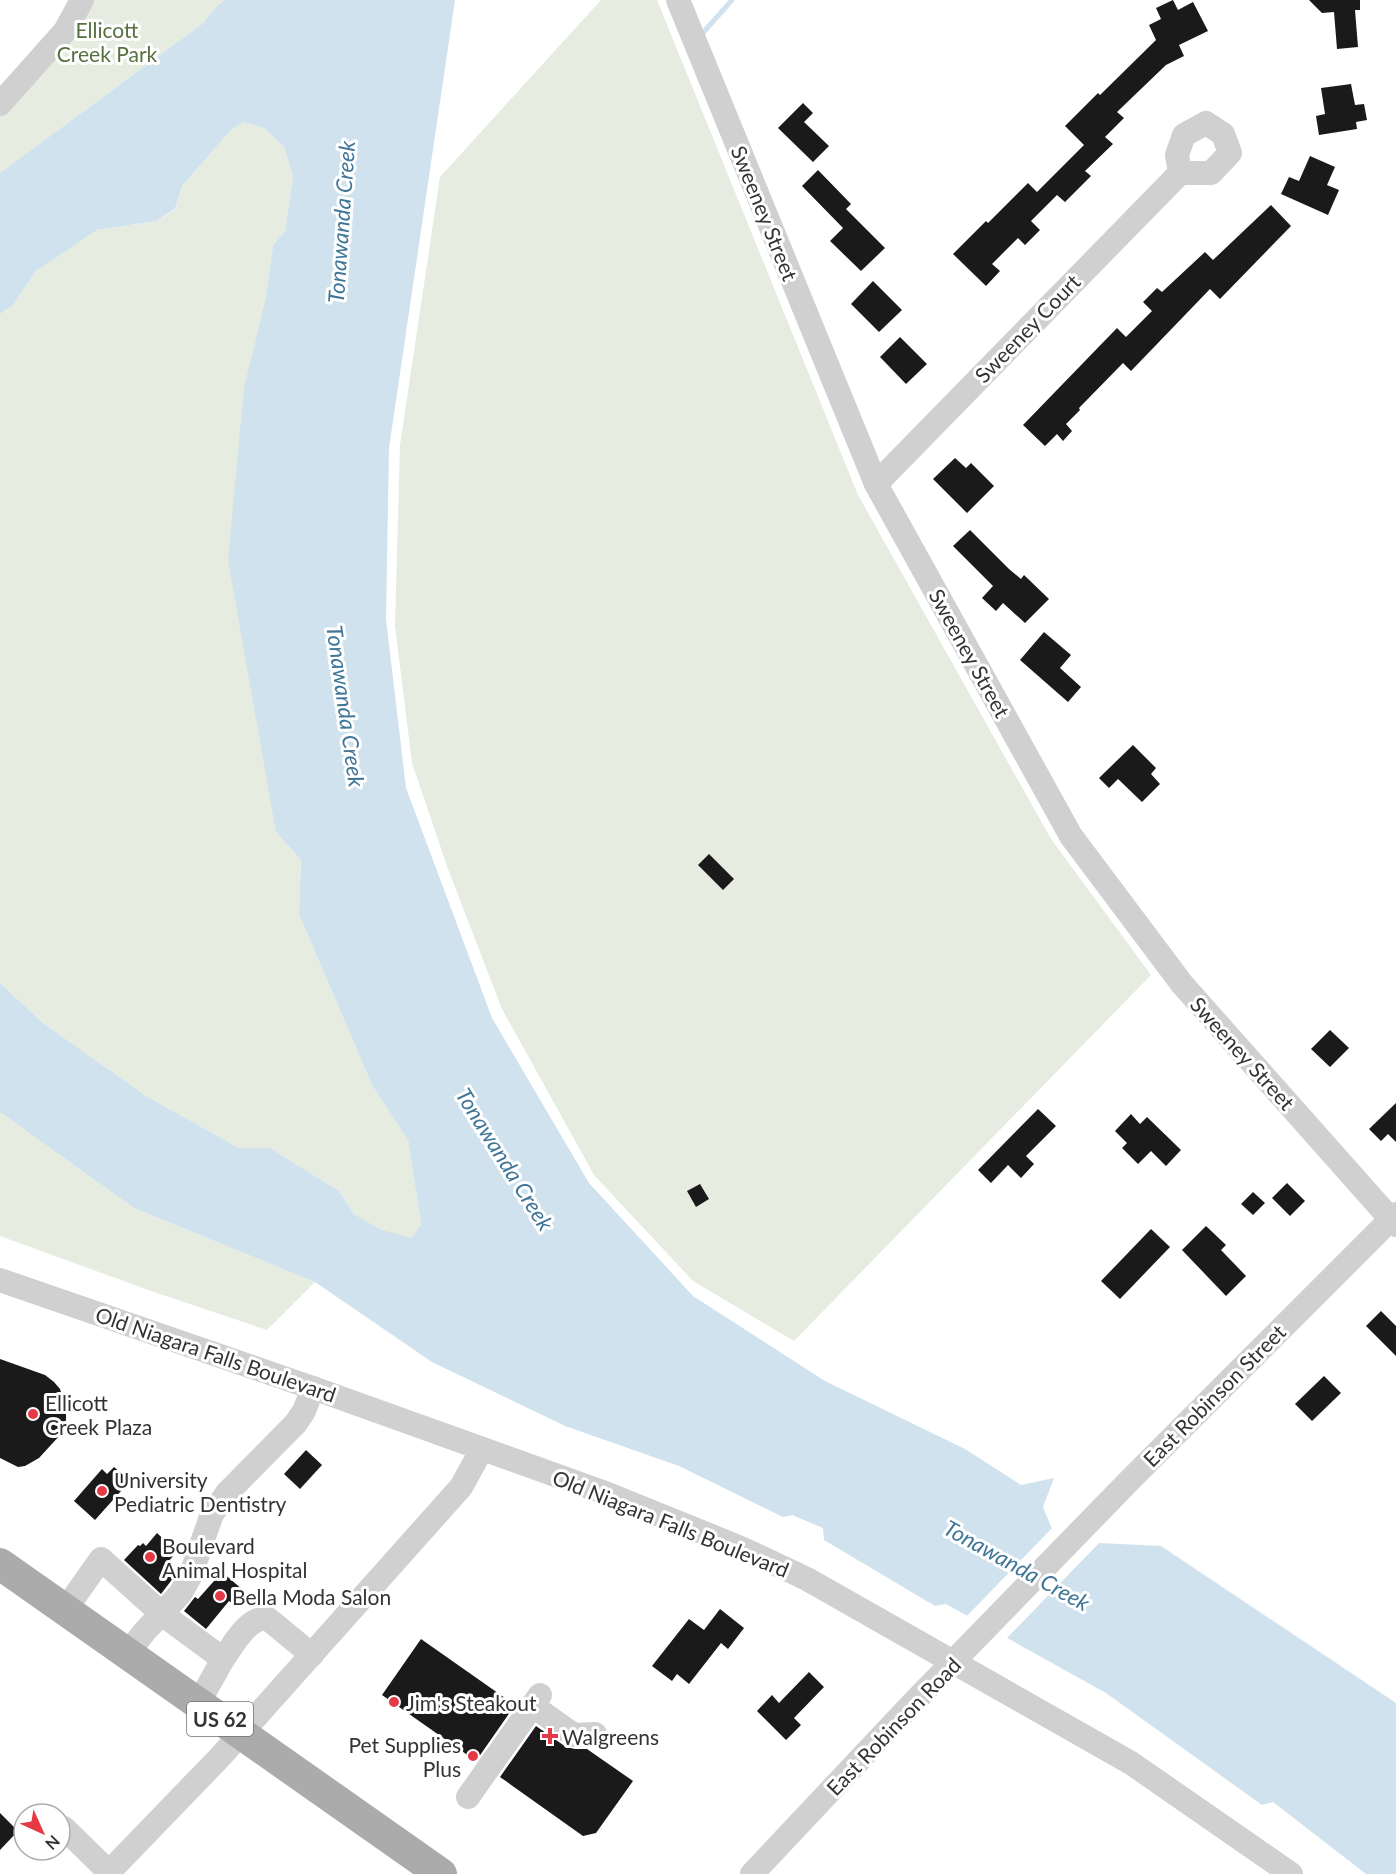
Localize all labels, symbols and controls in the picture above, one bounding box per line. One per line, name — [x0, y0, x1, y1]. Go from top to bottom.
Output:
park label: Ellicott Creek Park — [57, 17, 158, 66]
water label: Tonawanda Creek — [322, 139, 360, 304]
street label: Sweeney Street — [727, 142, 804, 284]
street label: Sweeney Court — [969, 268, 1085, 387]
street label: Sweeney Street — [924, 584, 1016, 722]
water label: Tonawanda Creek — [321, 624, 371, 789]
street label: Sweeney Street — [1186, 991, 1300, 1115]
water label: Tonawanda Creek — [450, 1083, 560, 1236]
street label: Old Niagara Falls Boulevard — [92, 1301, 340, 1407]
street label: East Robinson Street — [1138, 1318, 1291, 1471]
place label: Ellicott Creek Plaza — [45, 1390, 152, 1439]
marker: Ellicott Creek Plaza — [26, 1407, 40, 1421]
street label: Old Niagara Falls Boulevard — [549, 1464, 793, 1582]
place label: University Pediatric Dentistry — [114, 1467, 287, 1516]
marker: University Pediatric Dentistry — [95, 1484, 109, 1498]
water label: Tonawanda Creek — [939, 1514, 1095, 1617]
place label: Boulevard Animal Hospital — [162, 1533, 307, 1582]
marker: Boulevard Animal Hospital — [143, 1550, 157, 1564]
place label: Bella Moda Salon — [232, 1584, 391, 1609]
marker: Bella Moda Salon — [213, 1589, 227, 1603]
street label: East Robinson Road — [821, 1652, 965, 1800]
place label: Jim's Steakout — [406, 1690, 537, 1715]
marker: Jim's Steakout — [387, 1695, 401, 1709]
road number: US 62 — [187, 1702, 253, 1736]
place label: Walgreens — [562, 1724, 659, 1749]
marker: Walgreens — [543, 1729, 557, 1743]
place label: Pet Supplies Plus — [348, 1732, 461, 1781]
marker: Pet Supplies Plus — [466, 1749, 480, 1763]
north arrow — [12, 1802, 72, 1862]
text: N — [42, 1832, 64, 1854]

